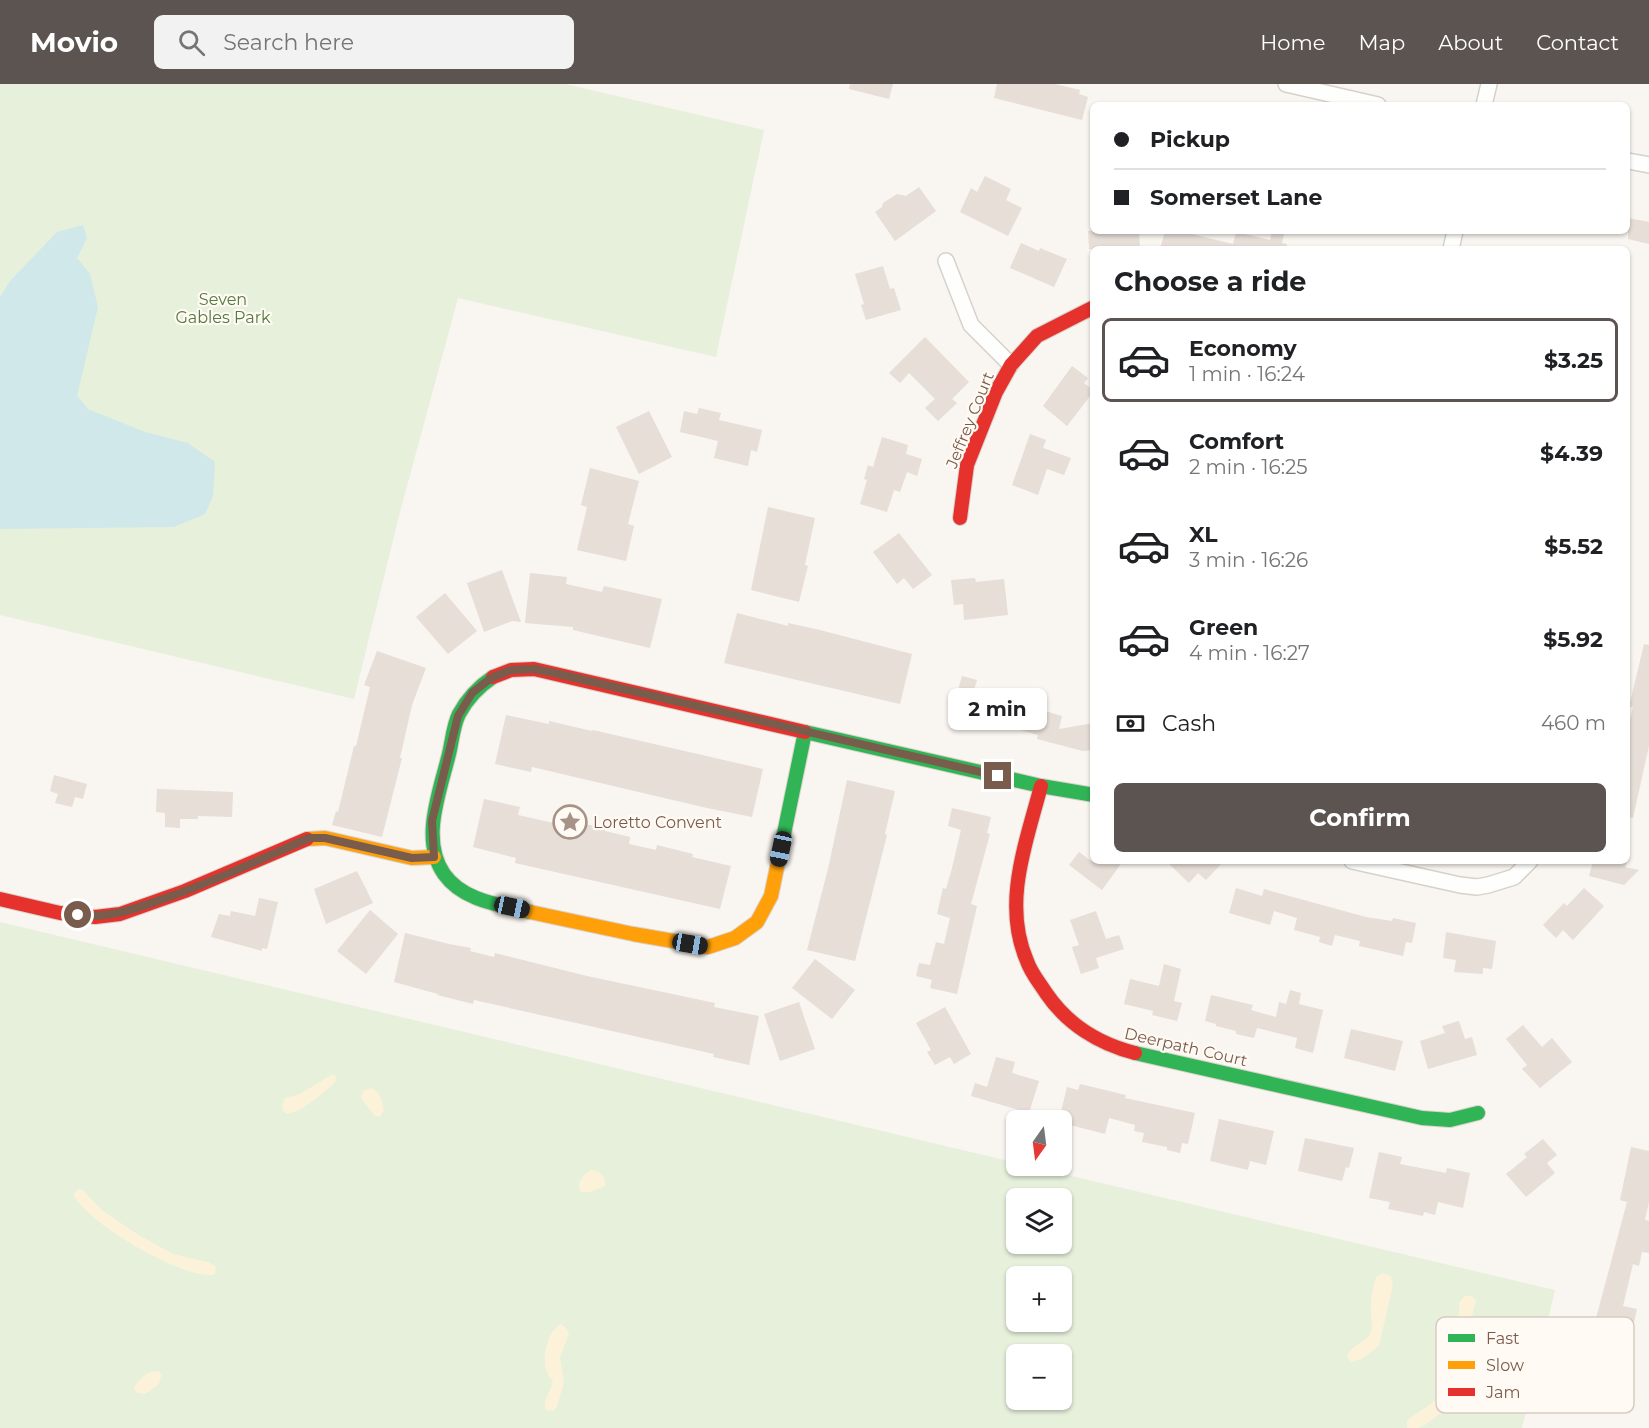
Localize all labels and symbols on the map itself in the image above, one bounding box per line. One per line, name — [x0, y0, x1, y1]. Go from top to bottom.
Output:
park label: Seven Gables Park — [175, 290, 271, 327]
street label: Jeffrey Court — [942, 369, 998, 472]
callout: 2 min — [948, 689, 1048, 731]
route end — [984, 762, 1011, 789]
place icon: Loretto Convent — [552, 804, 588, 840]
place label: Loretto Convent — [593, 813, 722, 832]
car — [768, 830, 794, 868]
car — [493, 894, 531, 920]
route start — [64, 901, 91, 928]
car — [671, 932, 709, 956]
street label: Deerpath Court — [1123, 1024, 1250, 1070]
north arrow — [1006, 1110, 1072, 1176]
legend — [1436, 1317, 1634, 1413]
text: Fast — [1486, 1329, 1520, 1348]
text: Slow — [1486, 1356, 1524, 1375]
text: Jam — [1485, 1383, 1520, 1402]

